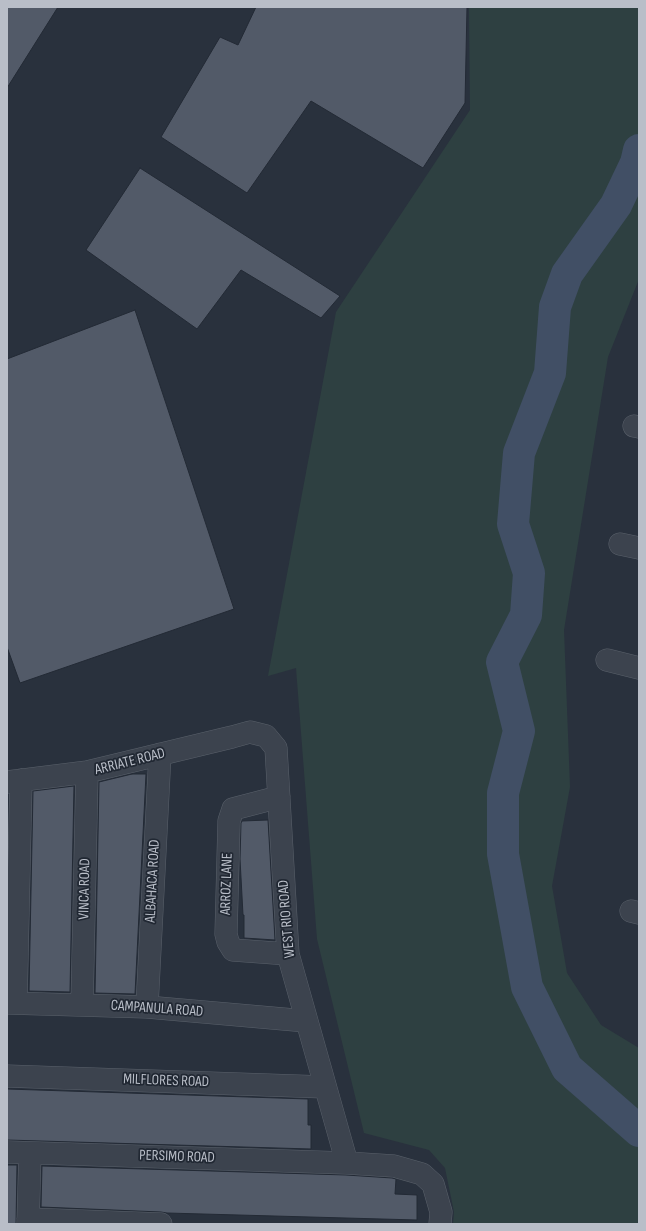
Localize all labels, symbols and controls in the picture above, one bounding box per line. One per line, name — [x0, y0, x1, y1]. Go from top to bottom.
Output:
street label: ARRIATE ROAD — [93, 745, 167, 779]
street label: ALBAHACA ROAD — [142, 839, 164, 923]
street label: ARROZ LANE — [217, 853, 237, 915]
street label: VINCA ROAD — [75, 858, 95, 920]
street label: WEST RIO ROAD — [275, 879, 299, 959]
street label: CAMPANULA ROAD — [110, 997, 204, 1021]
street label: MILFLORES ROAD — [123, 1071, 209, 1091]
street label: PERSIMO ROAD — [139, 1147, 215, 1167]

